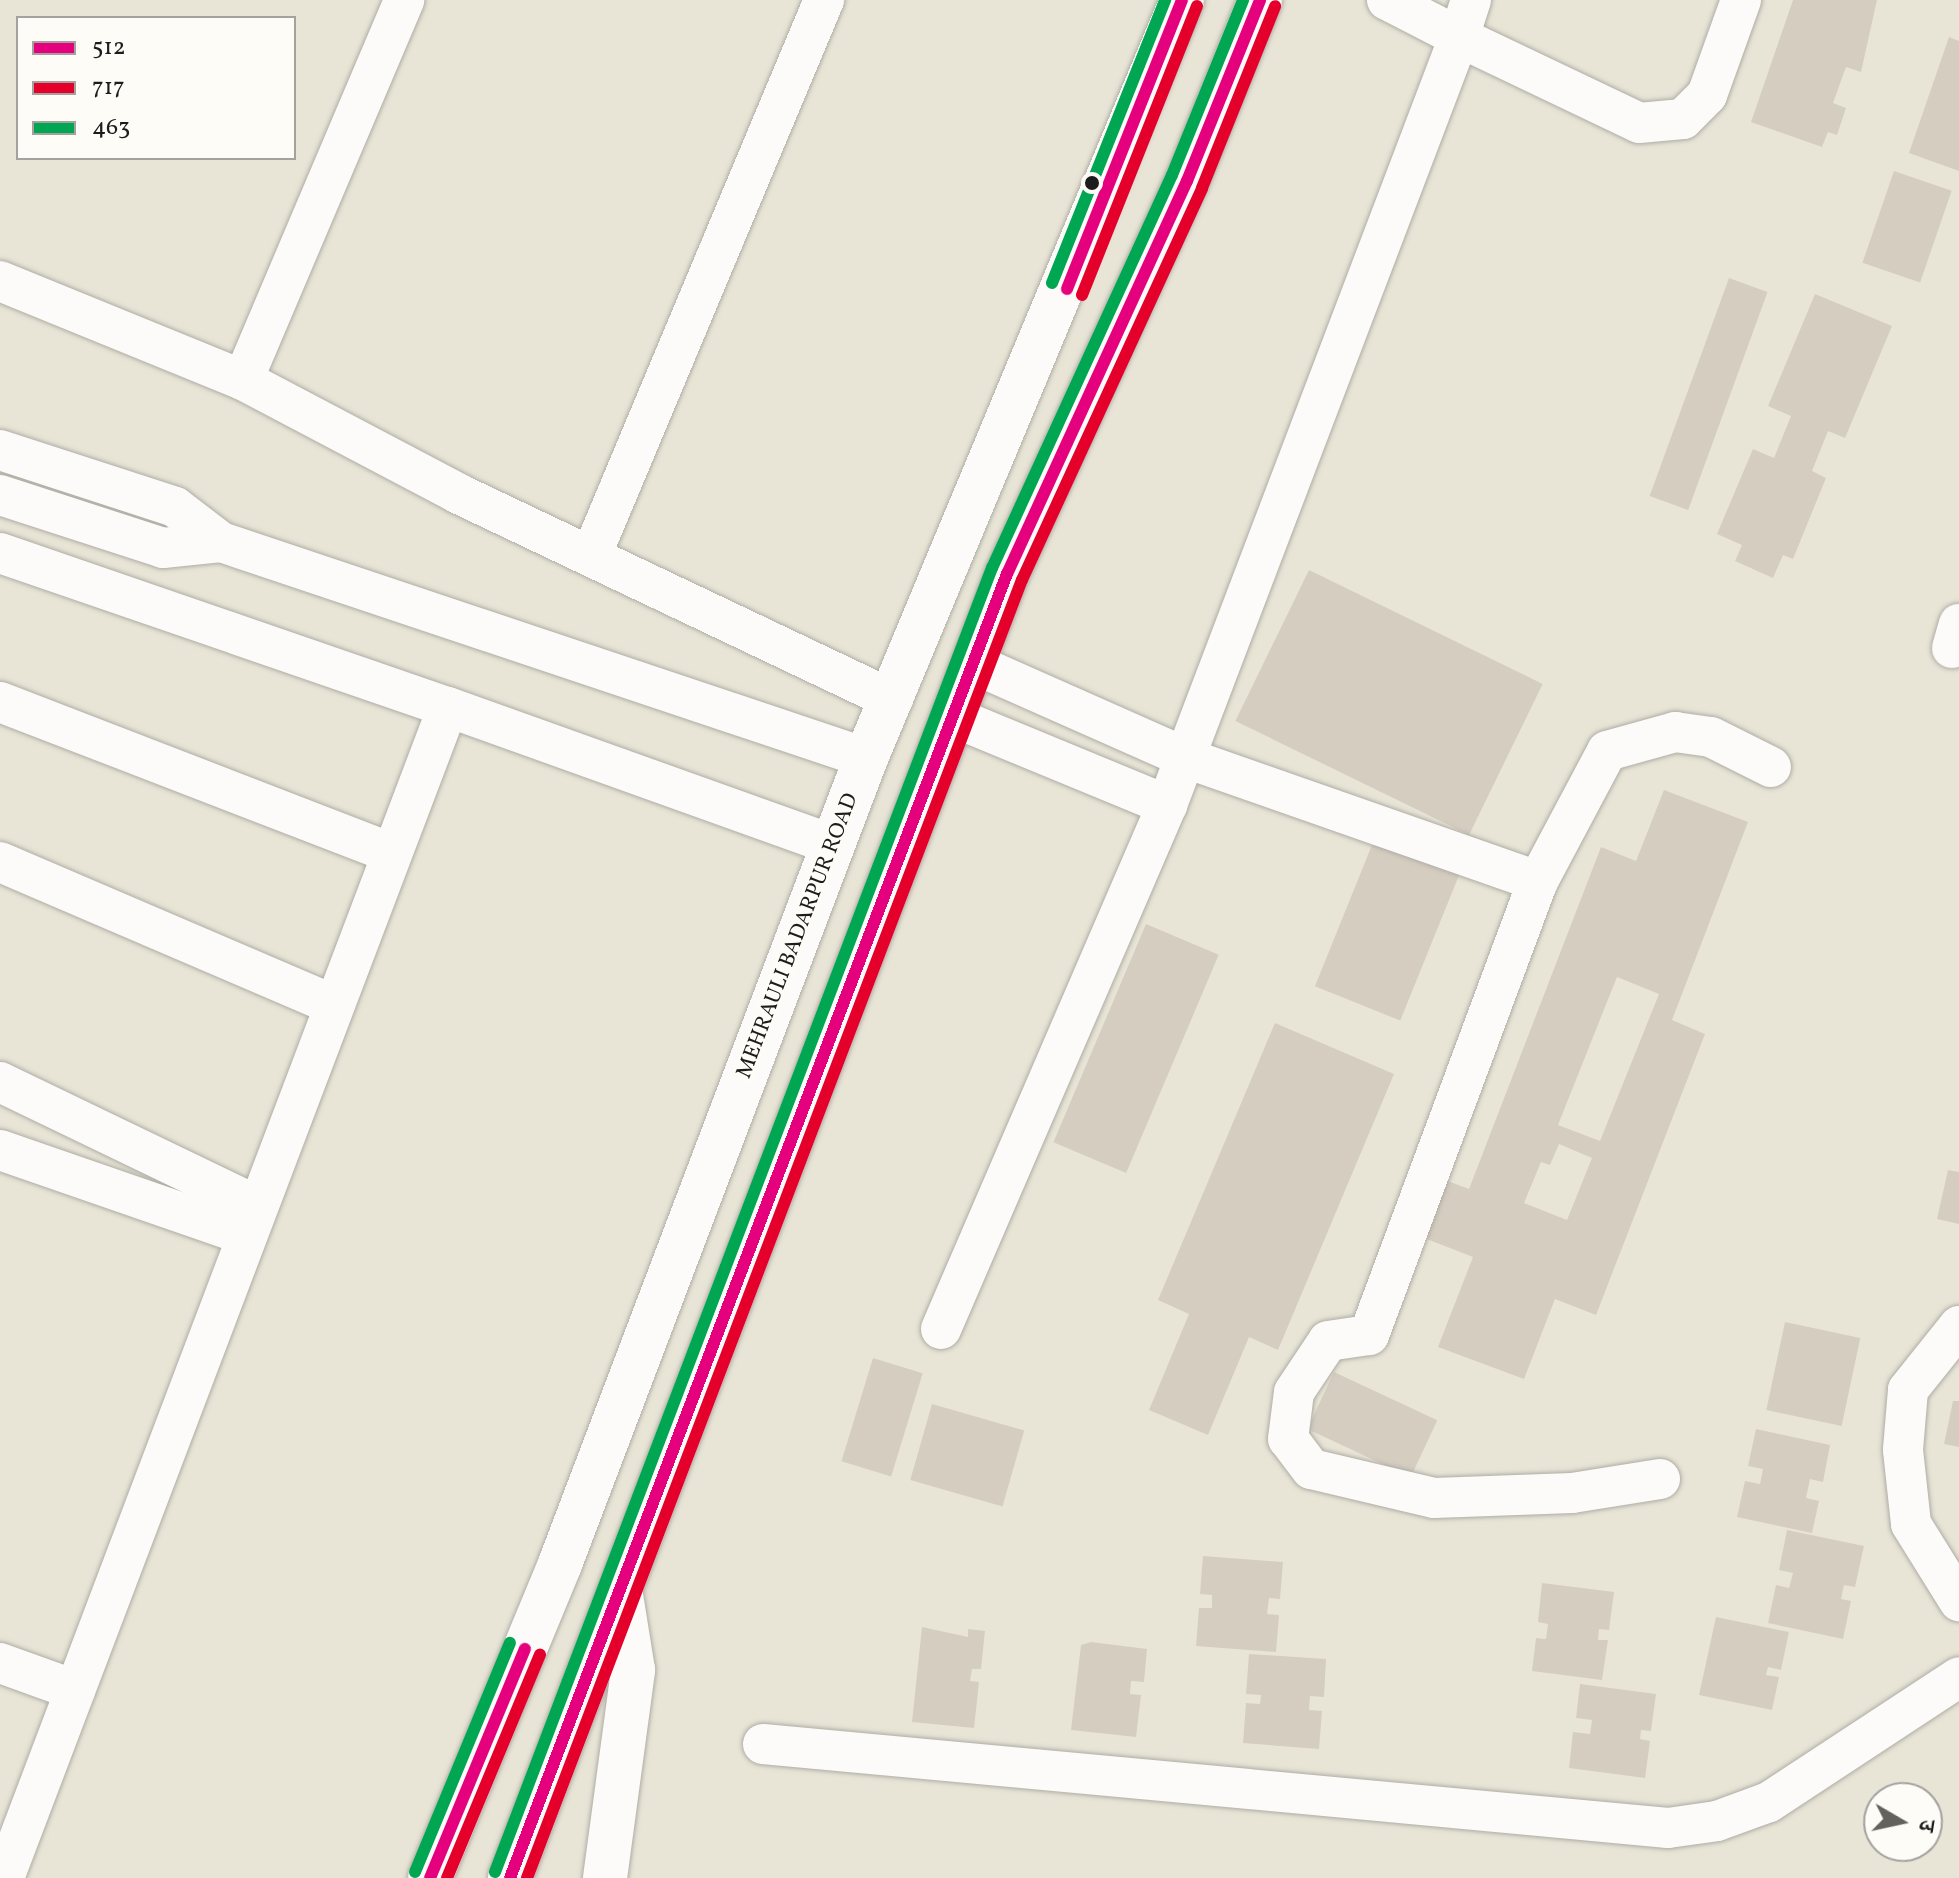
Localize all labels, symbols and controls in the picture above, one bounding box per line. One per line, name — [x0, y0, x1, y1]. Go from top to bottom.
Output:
legend — [16, 16, 296, 160]
text: 512 — [92, 31, 126, 65]
text: 717 — [92, 71, 125, 105]
text: 463 — [92, 111, 130, 145]
unlabelled marker — [1084, 175, 1100, 191]
street label: MEHRAULI BADARPUR ROAD — [731, 790, 865, 1082]
north arrow — [1863, 1782, 1943, 1862]
text: उ — [1909, 1818, 1941, 1833]

